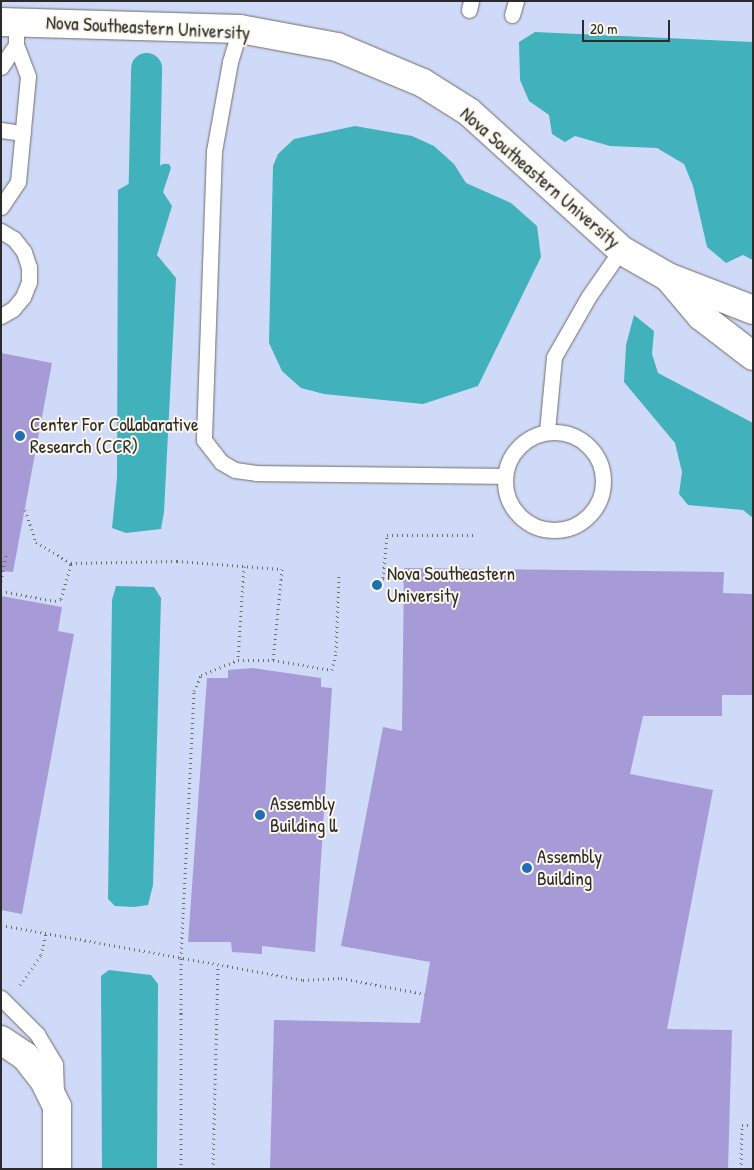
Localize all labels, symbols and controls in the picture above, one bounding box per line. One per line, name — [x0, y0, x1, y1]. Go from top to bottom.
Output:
scale bar — [584, 10, 672, 42]
street label: Nova Southeastern University — [45, 11, 251, 45]
text: 20 m — [590, 18, 617, 39]
street label: Nova Southeastern University — [455, 102, 625, 254]
place label: Center For Collabarative Research (CCR) — [30, 414, 199, 458]
marker: Center For Collabarative Research (CCR) — [14, 430, 26, 442]
place label: Nova Southeastern University — [387, 563, 515, 607]
marker: Nova Southeastern University — [371, 579, 383, 591]
place label: Assembly Building ll — [270, 793, 338, 837]
marker: Assembly Building ll — [254, 809, 266, 821]
place label: Assembly Building — [537, 846, 602, 890]
marker: Assembly Building — [521, 862, 533, 874]

